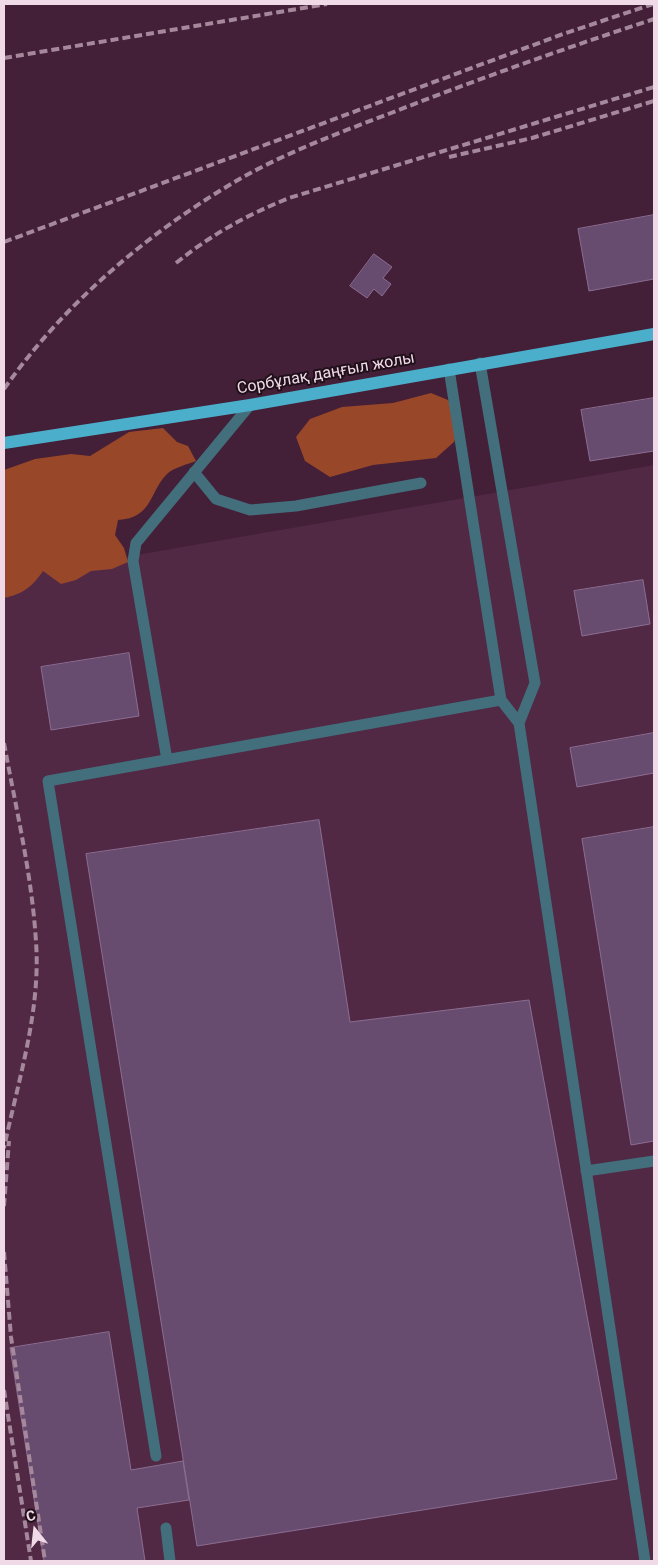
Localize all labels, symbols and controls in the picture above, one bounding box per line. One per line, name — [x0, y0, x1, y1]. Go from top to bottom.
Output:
street label: Сорбұлақ даңғыл жолы — [236, 349, 416, 399]
north arrow — [10, 1505, 60, 1555]
text: С — [24, 1507, 37, 1525]

